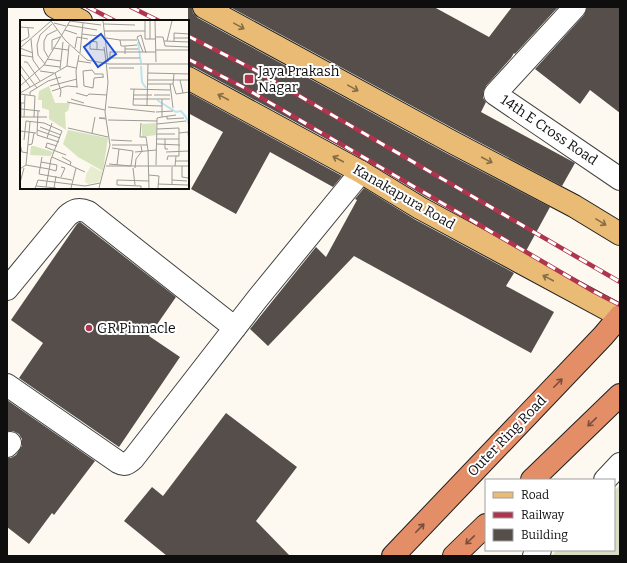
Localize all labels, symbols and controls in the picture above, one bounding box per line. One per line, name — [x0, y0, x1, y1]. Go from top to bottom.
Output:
inset map — [20, 20, 189, 189]
one-way arrow — [232, 22, 244, 30]
place label: Jaya Prakash Nagar — [257, 63, 340, 96]
marker: Jaya Prakash Nagar — [243, 73, 255, 85]
one-way arrow — [347, 84, 359, 92]
street label: 14th E Cross Road — [497, 91, 601, 169]
one-way arrow — [217, 93, 229, 101]
one-way arrow — [332, 155, 344, 162]
one-way arrow — [481, 157, 493, 164]
street label: Kanakapura Road — [350, 161, 458, 233]
one-way arrow — [595, 219, 607, 227]
one-way arrow — [543, 273, 555, 281]
place label: GR Pinnacle — [97, 320, 176, 337]
marker: GR Pinnacle — [84, 323, 94, 333]
one-way arrow — [553, 378, 563, 388]
street label: Outer Ring Road — [464, 392, 550, 480]
one-way arrow — [587, 417, 597, 427]
legend — [485, 479, 615, 551]
text: Road — [521, 488, 549, 502]
text: Railway — [521, 508, 565, 522]
one-way arrow — [415, 523, 425, 533]
text: Building — [521, 528, 568, 542]
one-way arrow — [465, 536, 475, 545]

